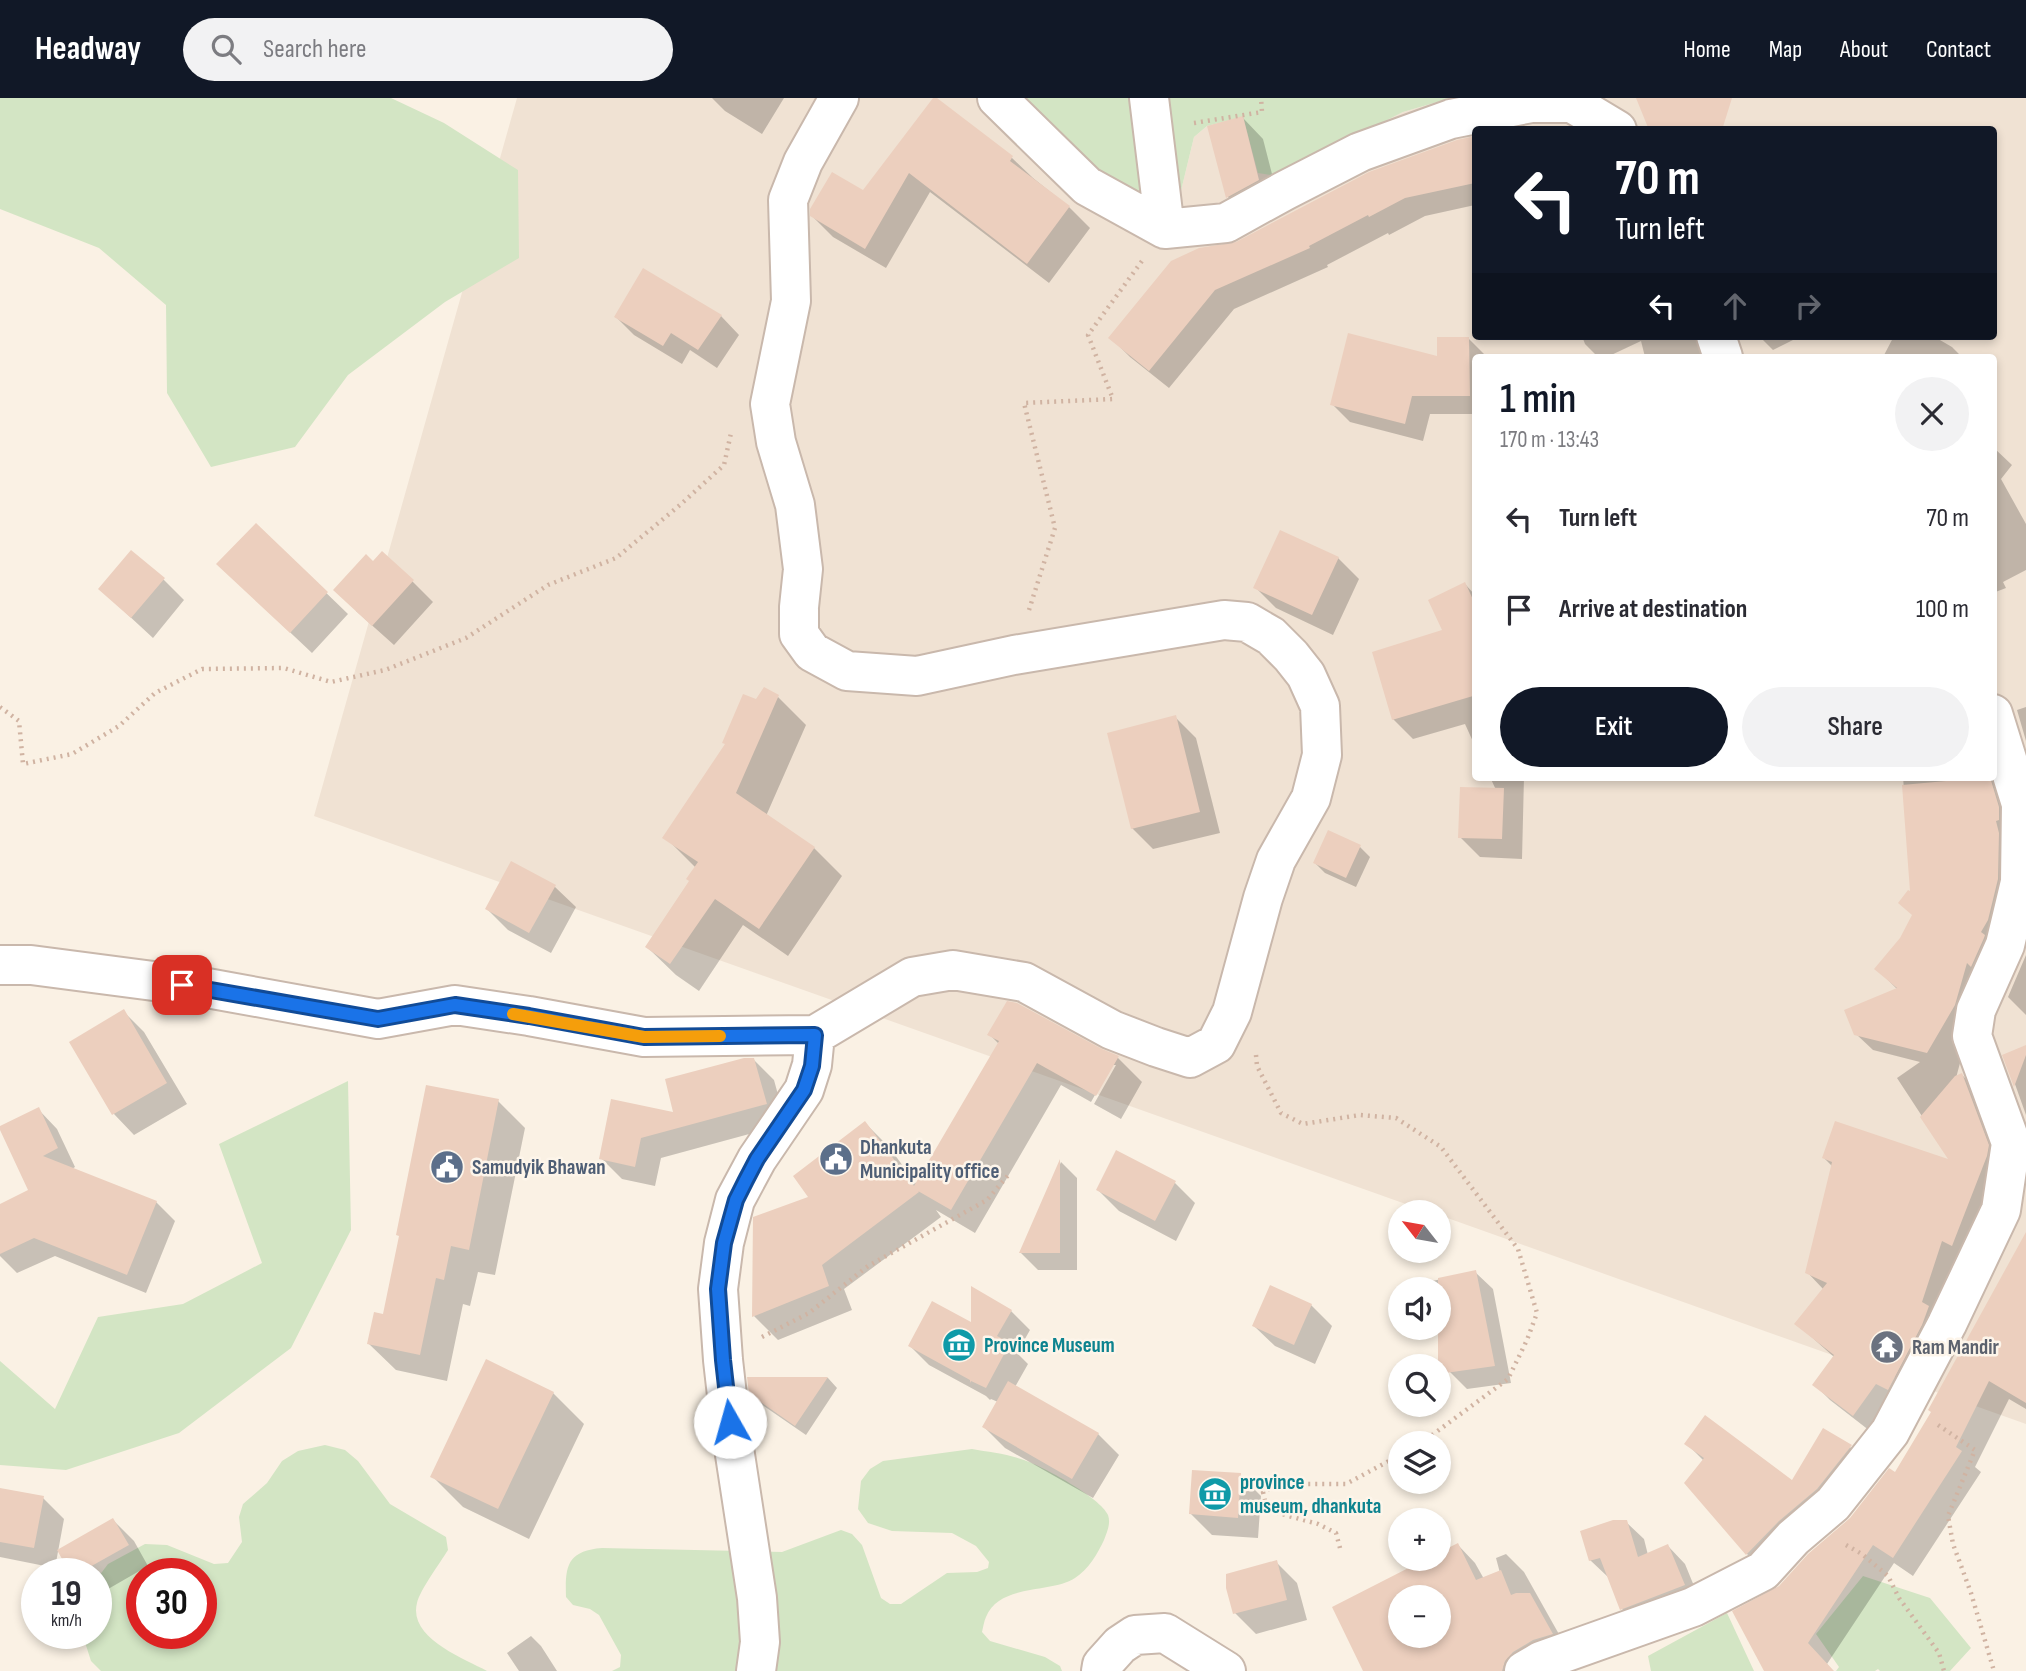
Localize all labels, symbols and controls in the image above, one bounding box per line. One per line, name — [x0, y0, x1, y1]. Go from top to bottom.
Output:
search box — [183, 18, 673, 81]
text: Headway — [35, 29, 141, 69]
icon: search — [207, 30, 245, 68]
text: Search here — [263, 34, 366, 65]
text: Home — [1683, 35, 1731, 64]
text: Map — [1769, 35, 1802, 64]
text: About — [1840, 35, 1888, 64]
text: Contact — [1926, 35, 1991, 64]
text: 70 m — [1615, 150, 1700, 209]
icon: left — [1500, 154, 1591, 245]
text: Turn left — [1615, 210, 1705, 249]
icon: left — [1643, 287, 1681, 325]
icon: ahead — [1716, 287, 1754, 325]
icon: right — [1789, 287, 1827, 325]
text: 1 min — [1500, 374, 1576, 425]
button: close — [1895, 377, 1969, 451]
text: 170 m · 13:43 — [1500, 426, 1599, 454]
icon: left — [1500, 500, 1538, 538]
text: Turn left — [1559, 503, 1637, 534]
text: 70 m — [1926, 503, 1969, 534]
icon: arrive — [1500, 591, 1538, 629]
text: Arrive at destination — [1559, 594, 1747, 625]
text: 100 m — [1916, 594, 1969, 625]
button: Exit — [1500, 687, 1728, 767]
button: Share — [1742, 687, 1969, 767]
pin — [152, 955, 212, 1015]
icon: arrive — [163, 966, 201, 1004]
place label: Dhankuta Municipality office — [860, 1135, 999, 1184]
public building icon: Dhankuta Municipality office — [817, 1140, 855, 1178]
public building icon: Samudyik Bhawan — [428, 1148, 466, 1186]
place label: Samudyik Bhawan — [472, 1155, 606, 1180]
north arrow — [1388, 1200, 1451, 1264]
map controls — [1388, 1200, 1451, 1648]
button: sound — [1388, 1277, 1451, 1340]
museum icon: Province Museum — [940, 1326, 978, 1364]
temple icon: Ram Mandir — [1868, 1328, 1906, 1366]
place label: Province Museum — [984, 1333, 1115, 1358]
place label: Ram Mandir — [1912, 1335, 1999, 1360]
button: search — [1388, 1354, 1451, 1417]
position arrow — [693, 1385, 767, 1459]
button: layers — [1388, 1431, 1451, 1494]
place label: province museum, dhankuta — [1240, 1470, 1381, 1519]
museum icon: province museum, dhankuta — [1196, 1475, 1234, 1513]
button: + — [1388, 1508, 1451, 1571]
speed limit sign: 30 — [126, 1558, 217, 1649]
text: 19 — [51, 1573, 82, 1616]
button: − — [1388, 1585, 1451, 1648]
text: km/h — [51, 1610, 82, 1631]

